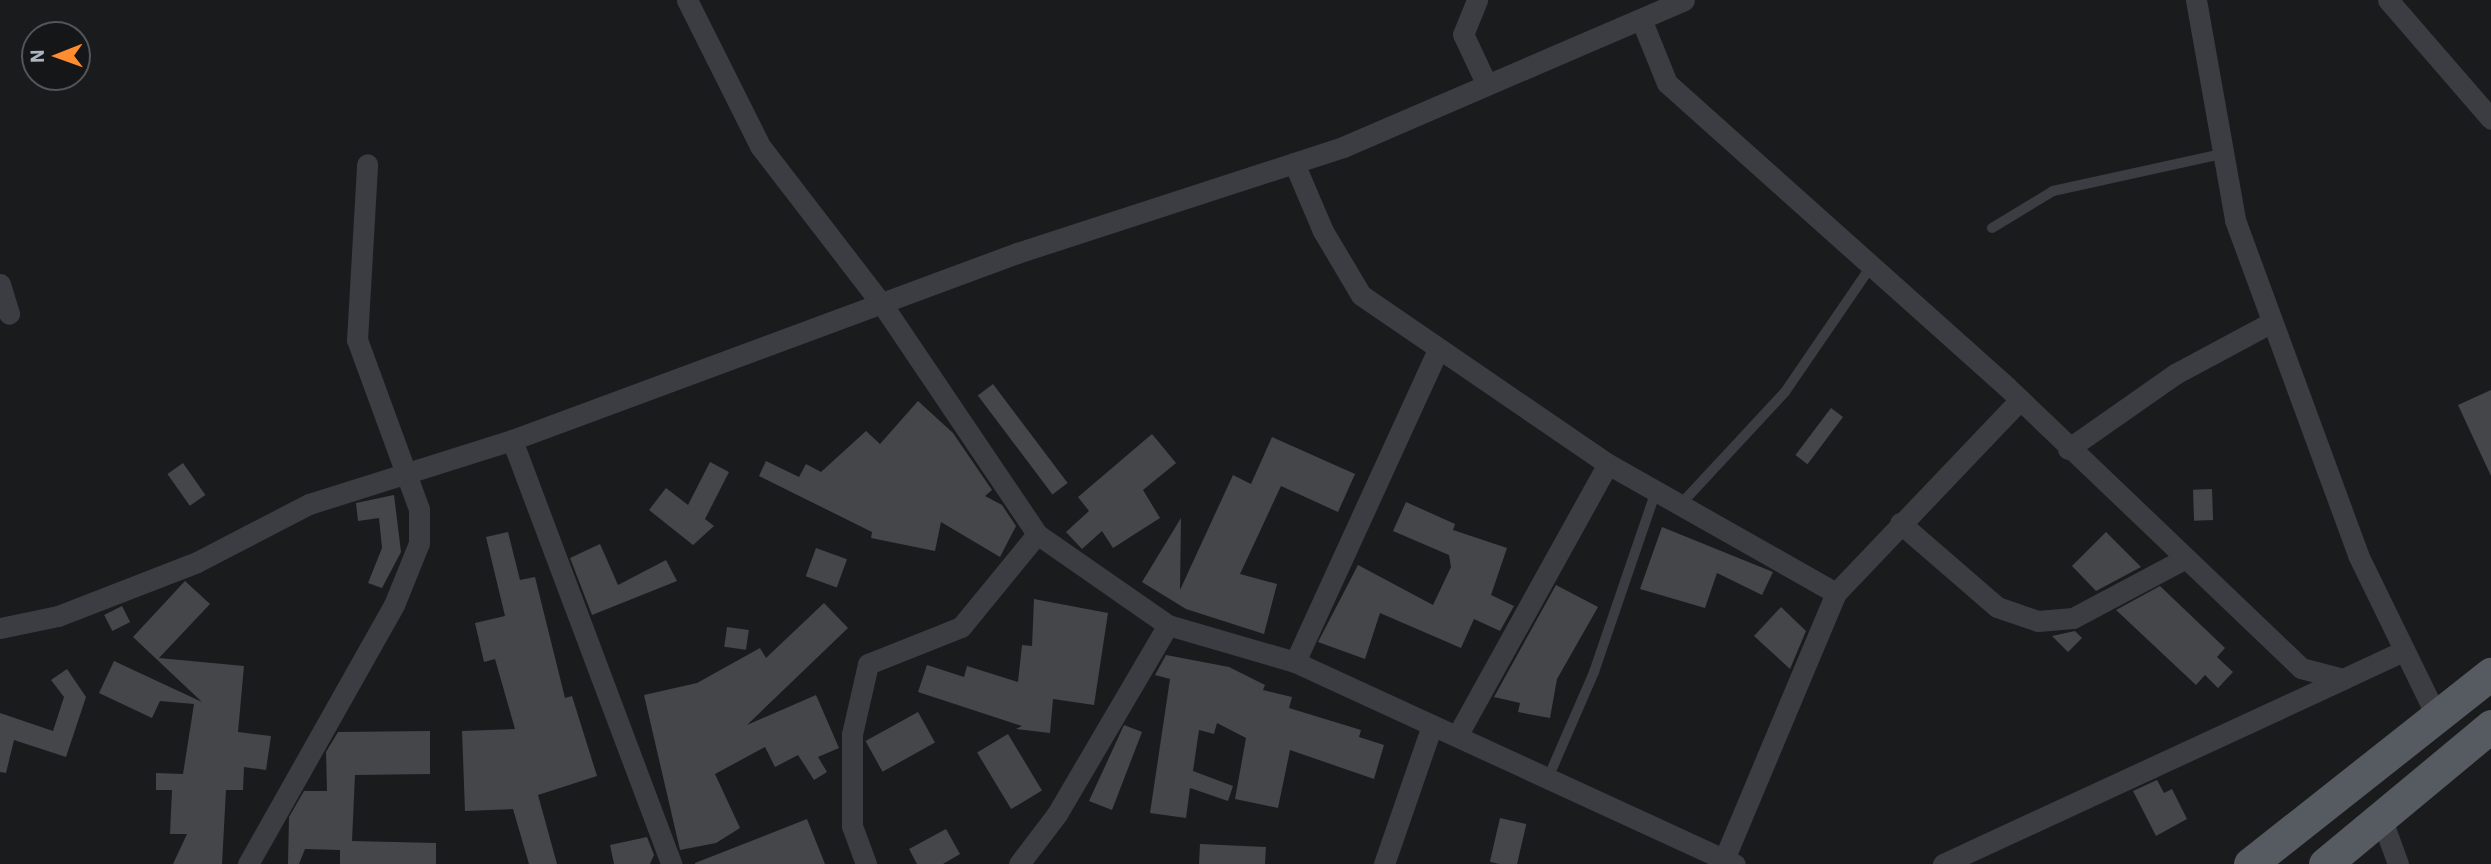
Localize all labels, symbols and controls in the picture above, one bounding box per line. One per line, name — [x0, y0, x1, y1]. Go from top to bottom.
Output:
north arrow — [21, 21, 91, 91]
text: N — [25, 49, 49, 63]

